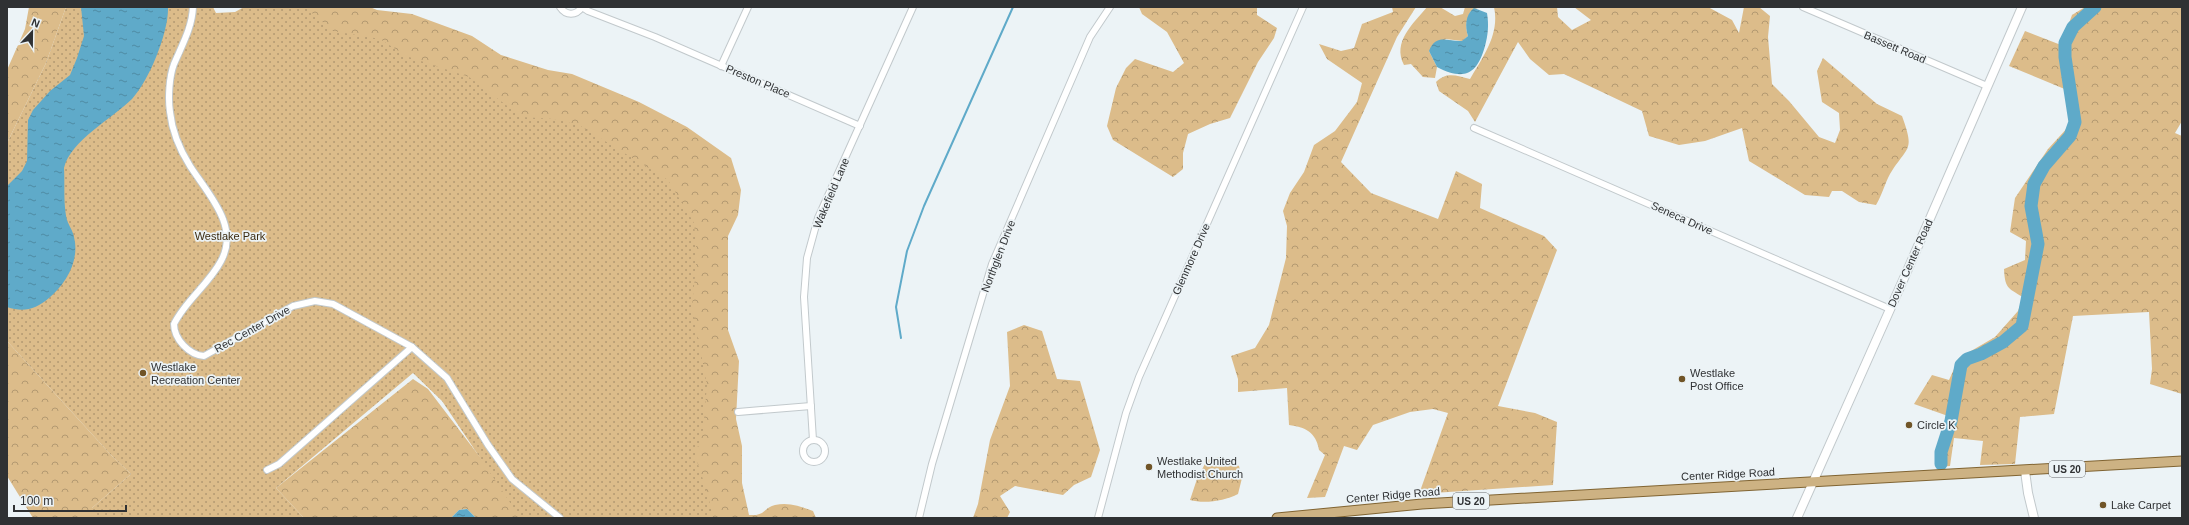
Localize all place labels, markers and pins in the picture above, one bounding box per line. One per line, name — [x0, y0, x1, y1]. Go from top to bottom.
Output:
place label: Westlake Recreation Center — [151, 361, 241, 386]
place label: Westlake Post Office — [1690, 367, 1744, 392]
marker: Westlake Recreation Center — [138, 368, 148, 378]
marker: Westlake Post Office — [1677, 374, 1687, 384]
place label: Circle K — [1917, 419, 1956, 431]
marker: Circle K — [1904, 420, 1914, 430]
place label: Westlake United Methodist Church — [1157, 455, 1243, 480]
marker: Westlake United Methodist Church — [1144, 462, 1154, 472]
place label: Lake Carpet — [2111, 499, 2171, 511]
marker: Lake Carpet — [2098, 500, 2108, 510]

